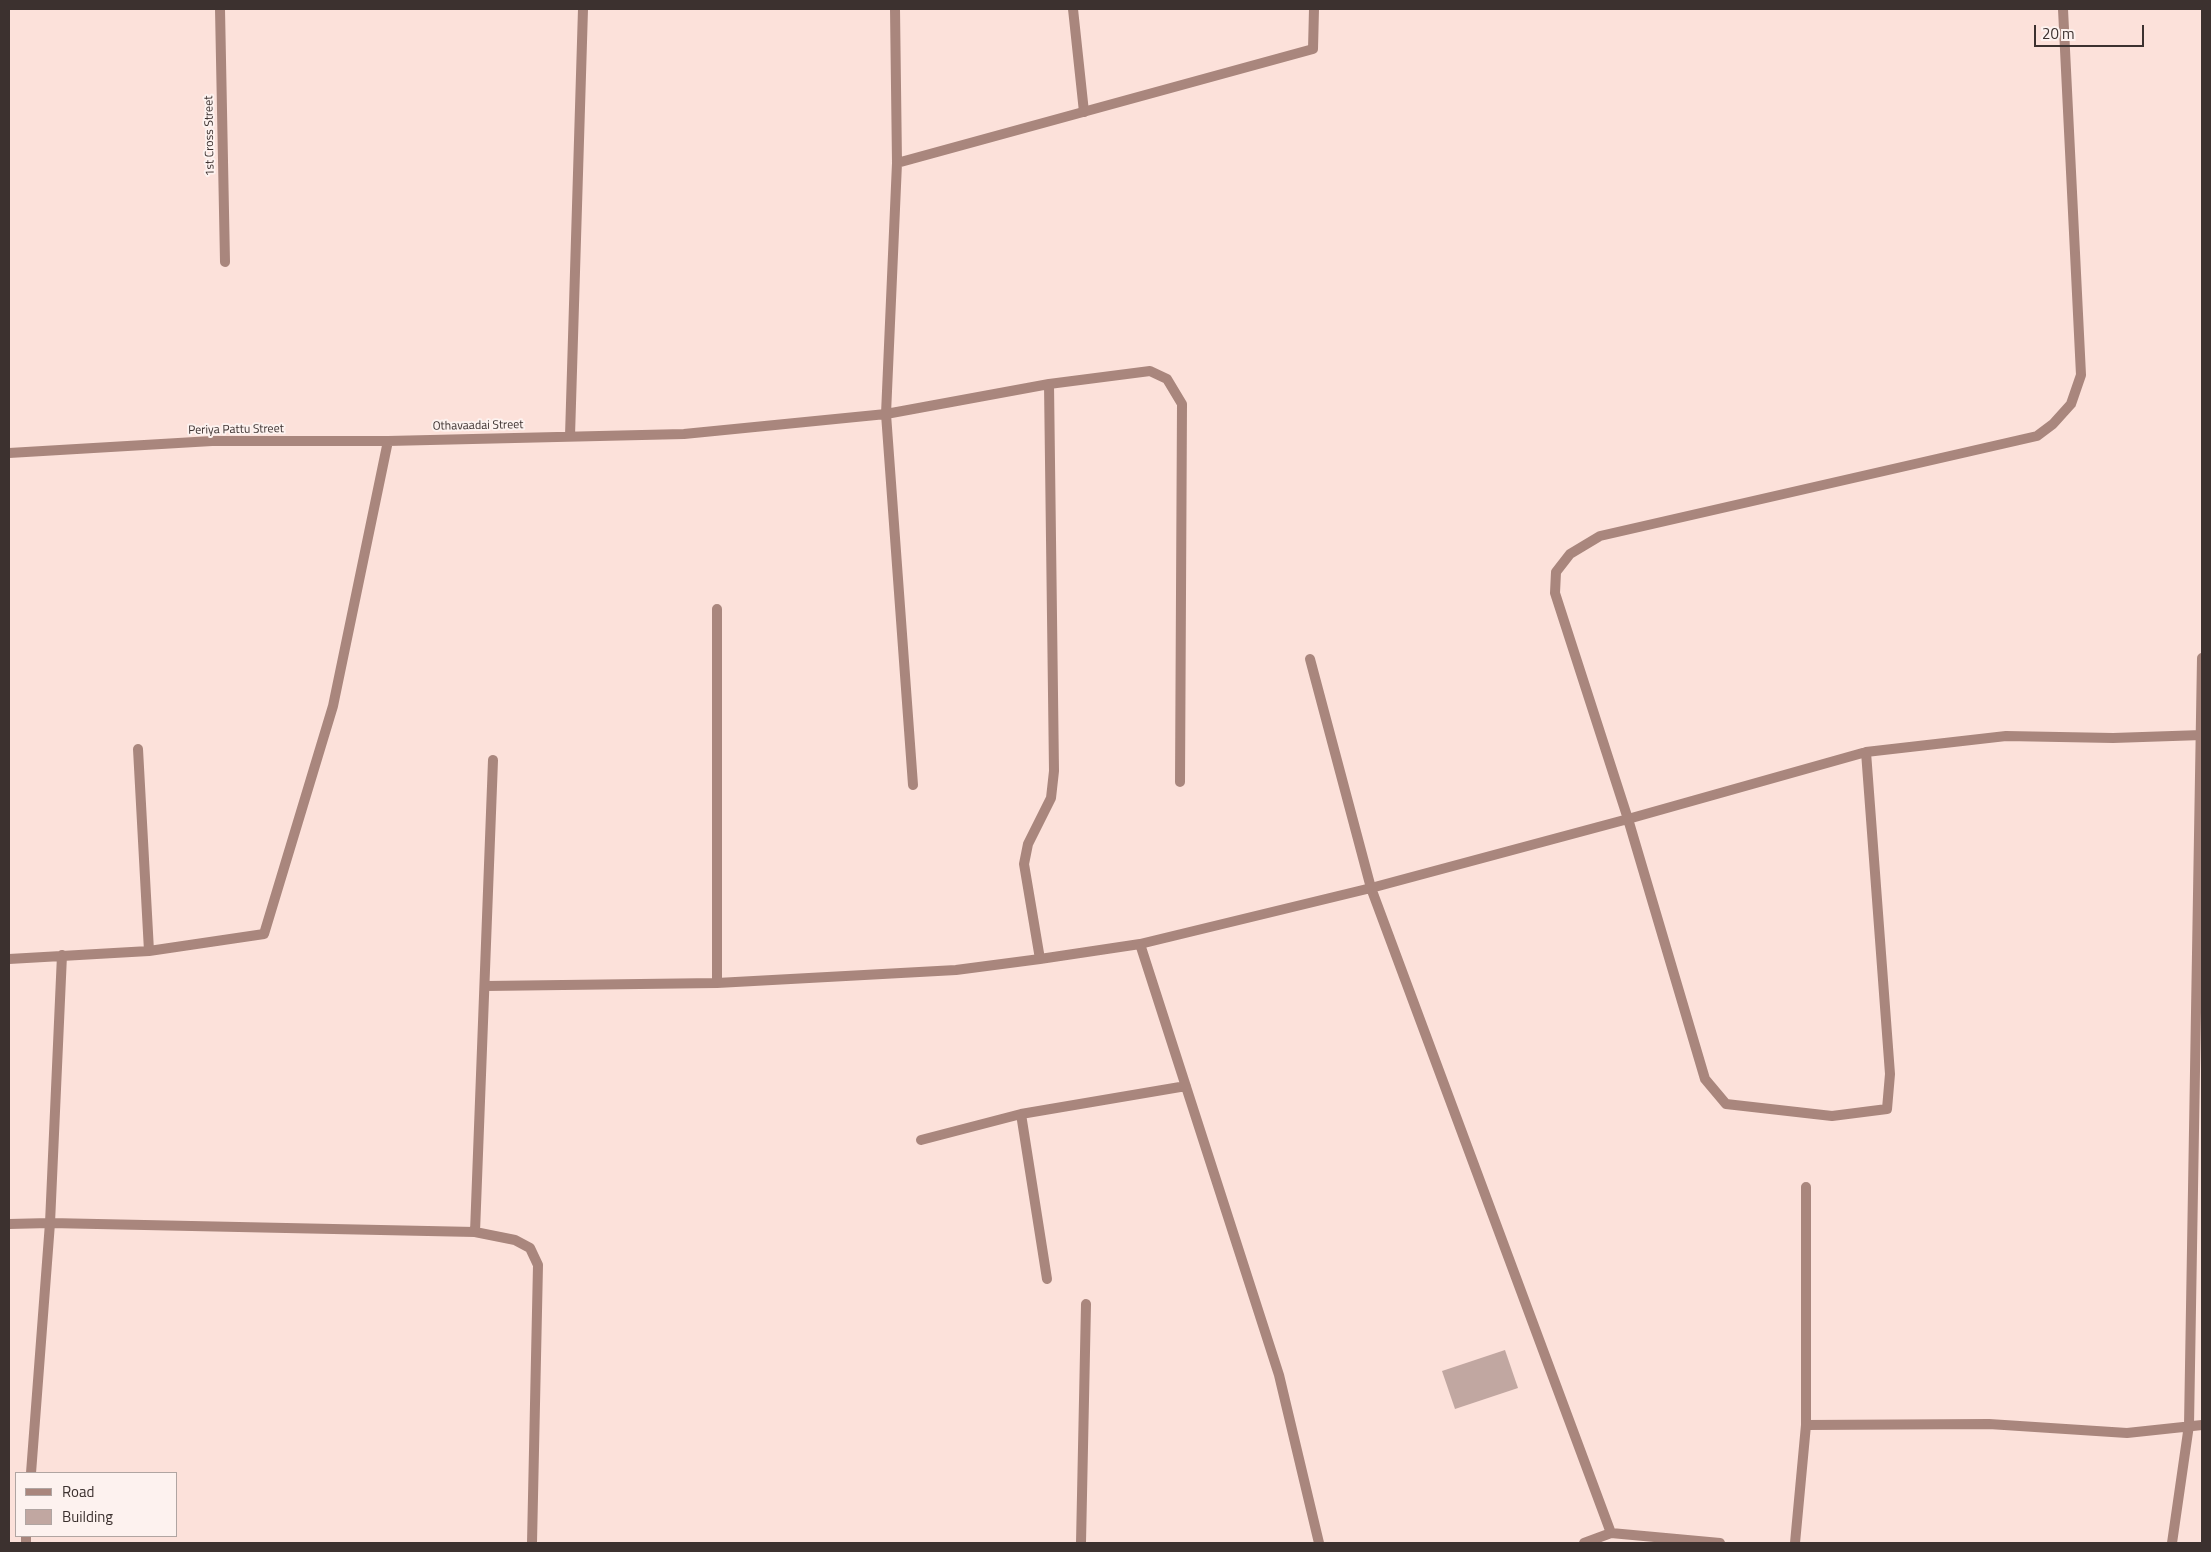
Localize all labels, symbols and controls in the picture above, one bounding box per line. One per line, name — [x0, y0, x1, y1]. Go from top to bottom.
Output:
scale bar — [2036, 15, 2146, 47]
text: 20 m — [2042, 22, 2075, 45]
street label: 1st Cross Street — [202, 96, 218, 176]
street label: Othavaadai Street — [432, 418, 524, 434]
street label: Periya Pattu Street — [188, 422, 284, 438]
legend — [15, 1472, 178, 1537]
text: Road — [62, 1480, 94, 1503]
text: Building — [62, 1505, 113, 1528]

